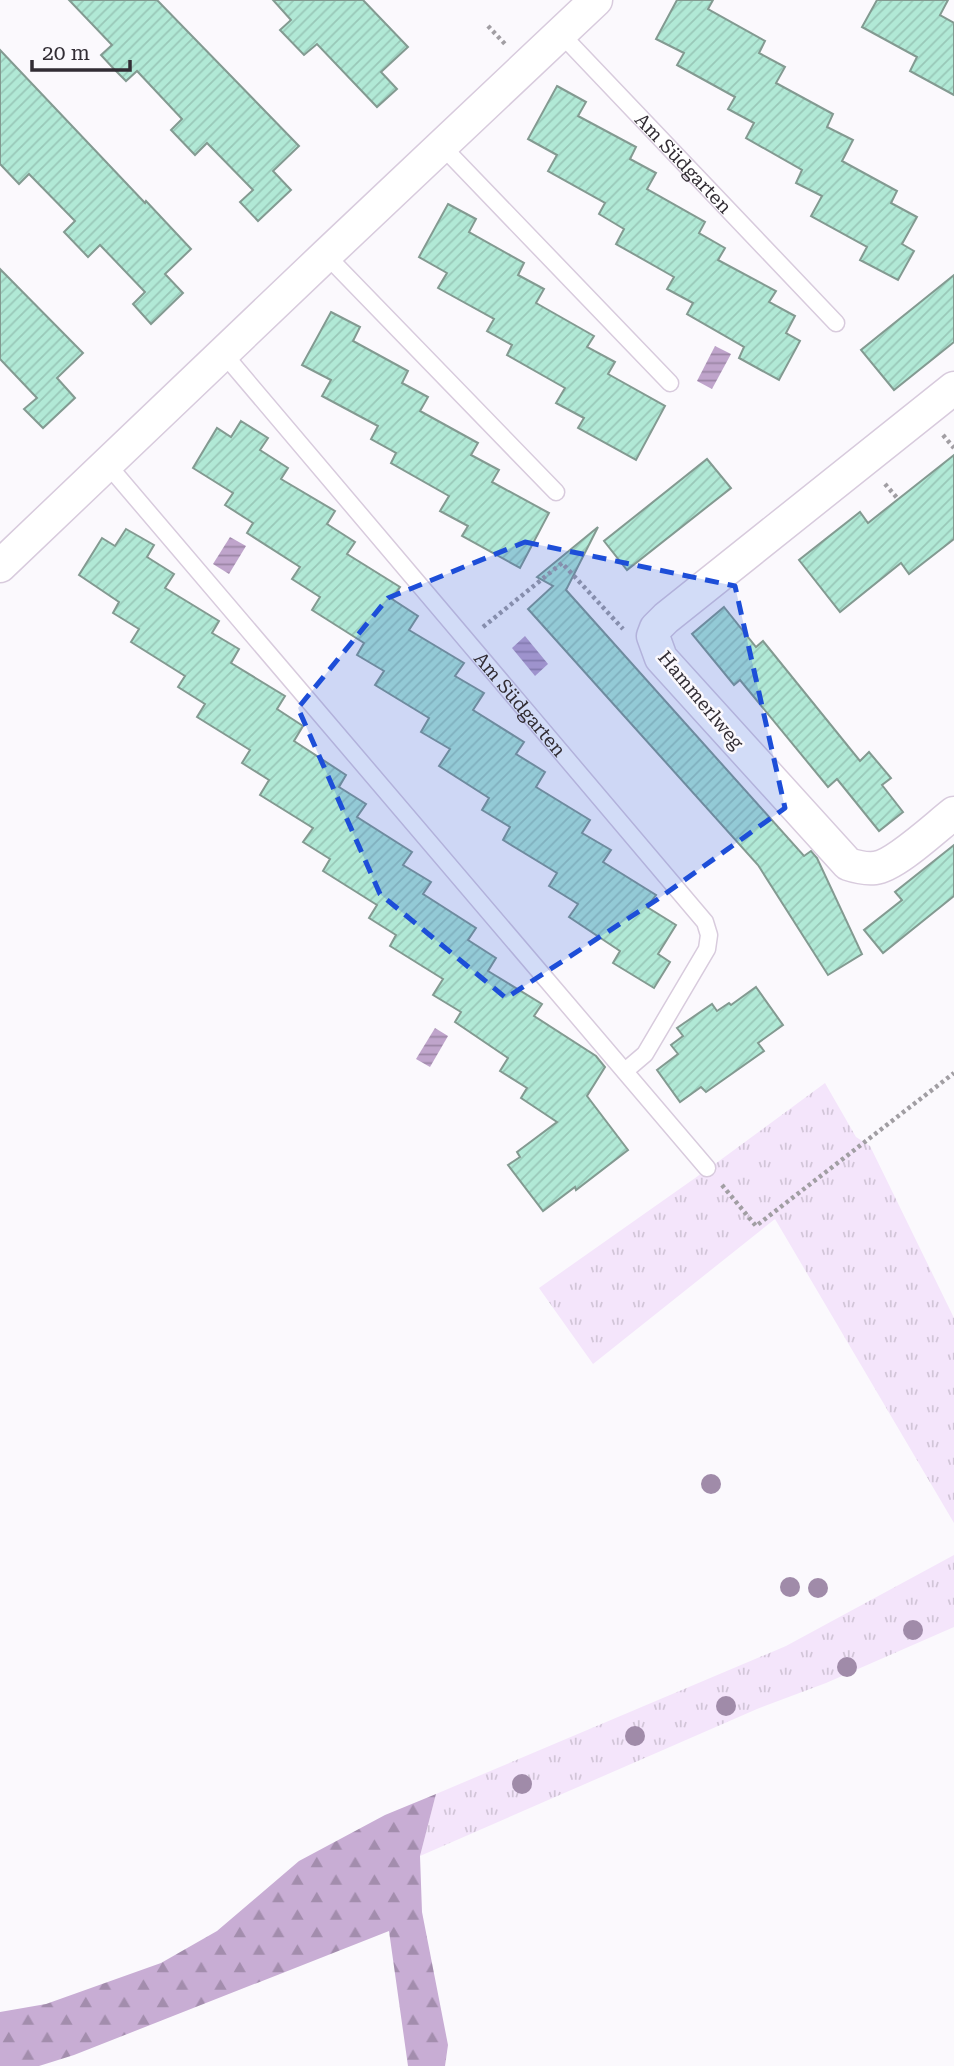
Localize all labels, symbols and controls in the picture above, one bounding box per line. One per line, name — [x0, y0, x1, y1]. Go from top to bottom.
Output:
scale bar — [32, 28, 130, 72]
text: 20 m — [42, 41, 90, 65]
street label: Am Südgarten — [631, 108, 737, 218]
street label: Hammerlweg — [653, 646, 749, 754]
street label: Am Südgarten — [470, 647, 571, 761]

